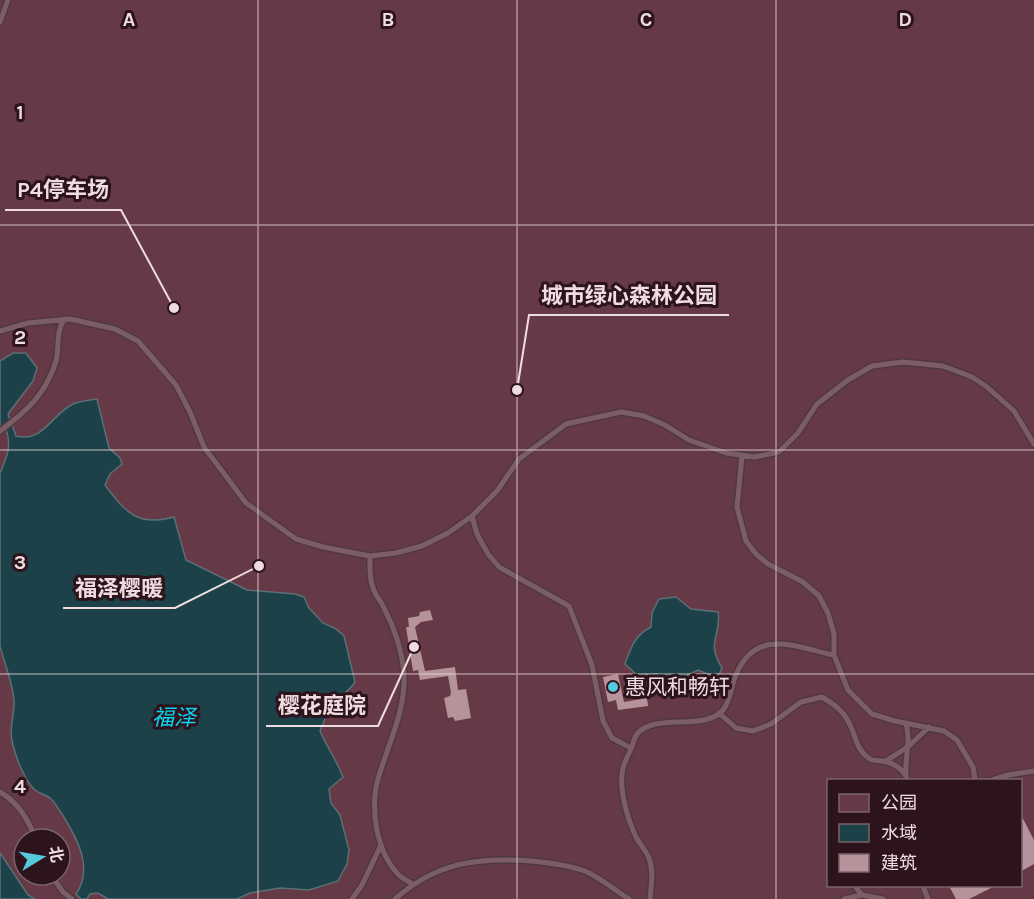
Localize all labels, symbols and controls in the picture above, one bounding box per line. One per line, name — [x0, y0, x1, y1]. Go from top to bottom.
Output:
text: A — [123, 8, 136, 31]
text: B — [382, 8, 394, 31]
text: C — [640, 8, 652, 31]
text: D — [898, 8, 912, 31]
text: 1 — [16, 101, 24, 124]
callout: P4停车场 — [5, 170, 121, 210]
text: P4停车场 — [17, 177, 109, 203]
callout: 城市绿心森林公园 — [529, 275, 729, 315]
text: 城市绿心森林公园 — [541, 283, 717, 309]
text: 2 — [14, 326, 26, 349]
text: 3 — [14, 551, 26, 574]
callout: 福泽樱暖 — [63, 568, 175, 608]
text: 福泽樱暖 — [75, 576, 163, 602]
place label: 惠风和畅轩 — [625, 675, 730, 699]
marker: 惠风和畅轩 — [606, 680, 620, 694]
callout: 樱花庭院 — [266, 686, 378, 726]
text: 樱花庭院 — [278, 693, 366, 719]
water label: 福泽 — [152, 705, 198, 731]
text: 4 — [14, 775, 26, 798]
legend — [827, 779, 1022, 887]
text: 公园 — [881, 792, 917, 814]
text: 水域 — [881, 822, 917, 844]
north arrow — [12, 827, 72, 887]
text: 北 — [45, 845, 67, 864]
text: 建筑 — [881, 852, 917, 874]

